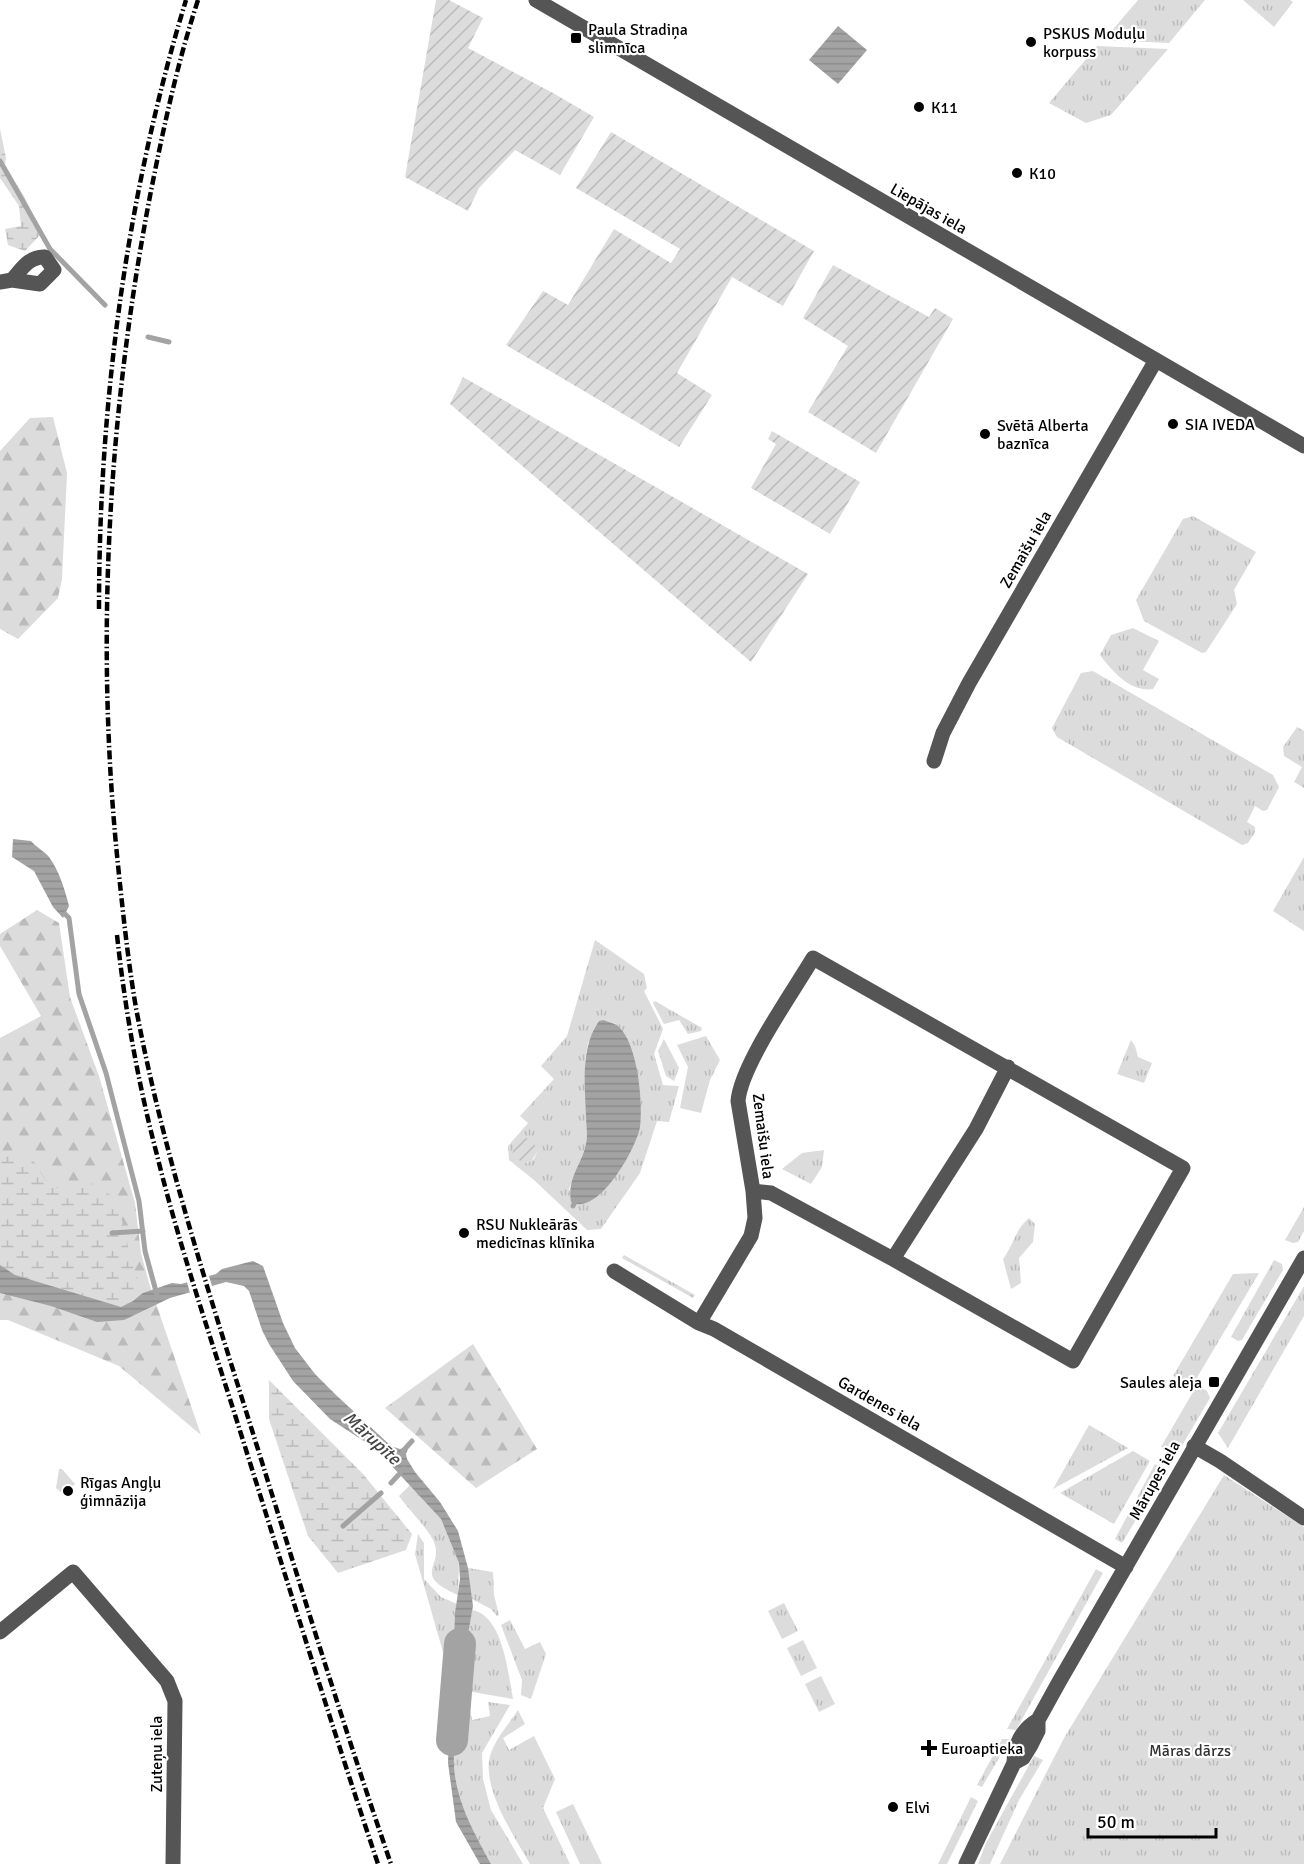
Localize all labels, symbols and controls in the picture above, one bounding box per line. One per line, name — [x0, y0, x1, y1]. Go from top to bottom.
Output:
place label: Paula Stradiņa slimnīca — [588, 20, 688, 58]
place label: PSKUS Moduļu korpuss — [1043, 24, 1145, 62]
marker: Paula Stradiņa slimnīca — [569, 31, 583, 45]
marker: PSKUS Moduļu korpuss — [1024, 35, 1038, 49]
place label: K11 — [931, 98, 958, 118]
marker: K11 — [912, 100, 926, 114]
place label: K10 — [1029, 164, 1056, 184]
marker: K10 — [1010, 166, 1024, 180]
street label: Liepājas iela — [887, 179, 970, 239]
place label: SIA IVEDA — [1185, 415, 1255, 435]
place label: Svētā Alberta baznīca — [997, 416, 1089, 454]
marker: SIA IVEDA — [1166, 417, 1180, 431]
marker: Svētā Alberta baznīca — [978, 427, 992, 441]
street label: Zemaišu iela — [996, 507, 1056, 592]
street label: Zemaišu iela — [748, 1092, 778, 1180]
place label: RSU Nukleārās medicīnas klīnika — [476, 1215, 595, 1253]
marker: RSU Nukleārās medicīnas klīnika — [457, 1226, 471, 1240]
street label: Gardenes iela — [834, 1372, 925, 1436]
place label: Saules aleja — [1120, 1373, 1202, 1393]
marker: Saules aleja — [1207, 1375, 1221, 1389]
water label: Mārupīte — [339, 1407, 406, 1470]
street label: Mārupes iela — [1125, 1437, 1185, 1524]
place label: Rīgas Angļu ģimnāzija — [80, 1473, 161, 1511]
marker: Rīgas Angļu ģimnāzija — [61, 1484, 75, 1498]
street label: Zuteņu iela — [147, 1716, 167, 1792]
place label: Euroaptieka — [941, 1739, 1023, 1759]
marker: Euroaptieka — [922, 1741, 936, 1755]
park label: Māras dārzs — [1149, 1741, 1231, 1761]
place label: Elvi — [905, 1798, 930, 1818]
marker: Elvi — [886, 1800, 900, 1814]
scale bar — [1088, 1801, 1216, 1839]
text: 50 m — [1097, 1811, 1135, 1833]

